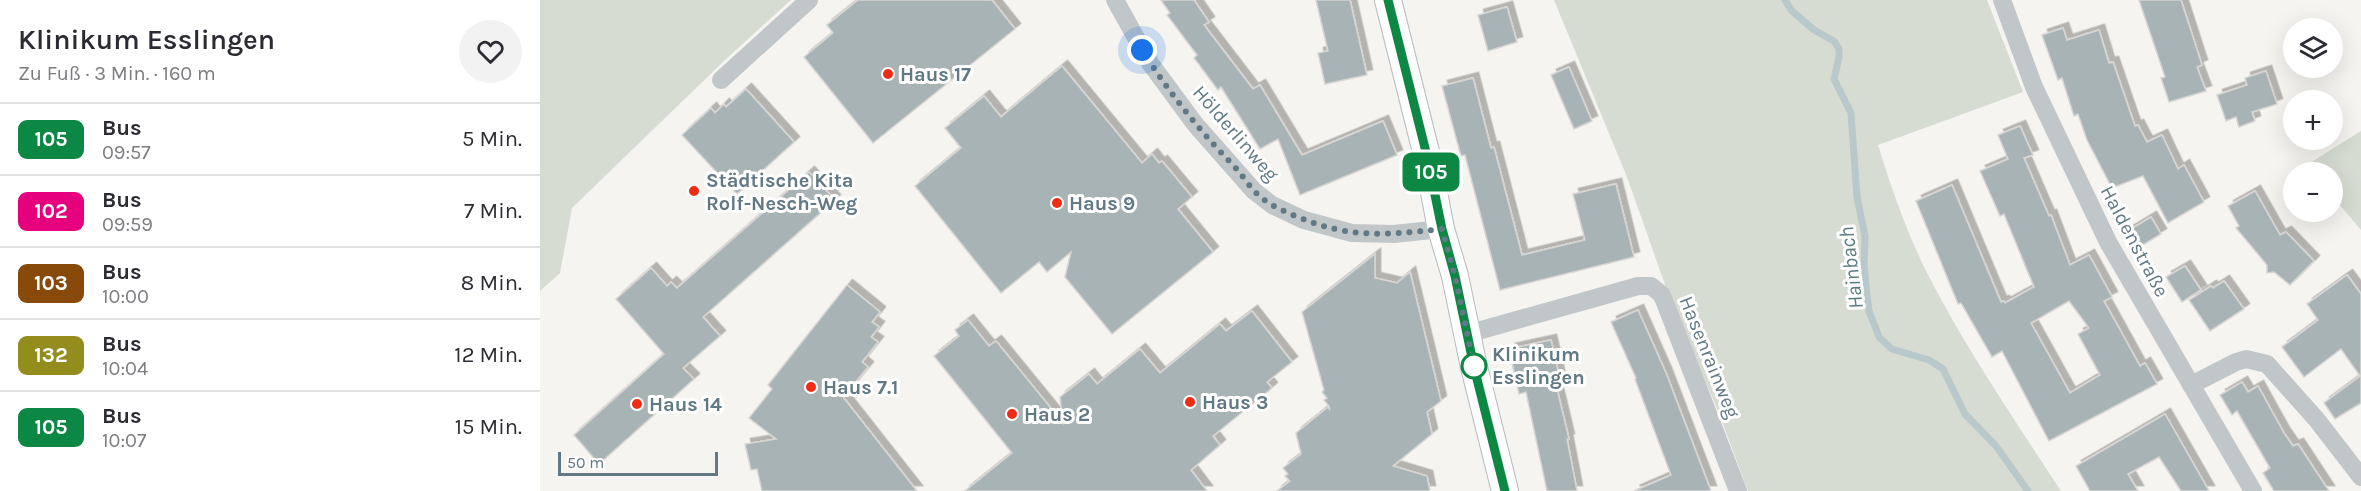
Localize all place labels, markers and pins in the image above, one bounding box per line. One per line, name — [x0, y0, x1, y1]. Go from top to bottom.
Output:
place label: Haus 17 — [900, 63, 971, 86]
marker: Haus 17 — [881, 67, 895, 81]
place label: Städtische Kita Rolf-Nesch-Weg — [706, 169, 858, 215]
marker: Städtische Kita Rolf-Nesch-Weg — [687, 184, 701, 198]
place label: Haus 9 — [1069, 192, 1135, 215]
marker: Haus 9 — [1050, 196, 1064, 210]
place label: Klinikum Esslingen — [1492, 343, 1585, 389]
marker: Klinikum Esslingen — [1461, 353, 1487, 379]
place label: Haus 7.1 — [823, 376, 898, 399]
marker: Haus 7.1 — [804, 380, 818, 394]
place label: Haus 3 — [1202, 391, 1268, 414]
place label: Haus 14 — [649, 393, 722, 416]
marker: Haus 3 — [1183, 395, 1197, 409]
marker: Haus 14 — [630, 397, 644, 411]
place label: Haus 2 — [1024, 403, 1090, 426]
marker: Haus 2 — [1005, 407, 1019, 421]

